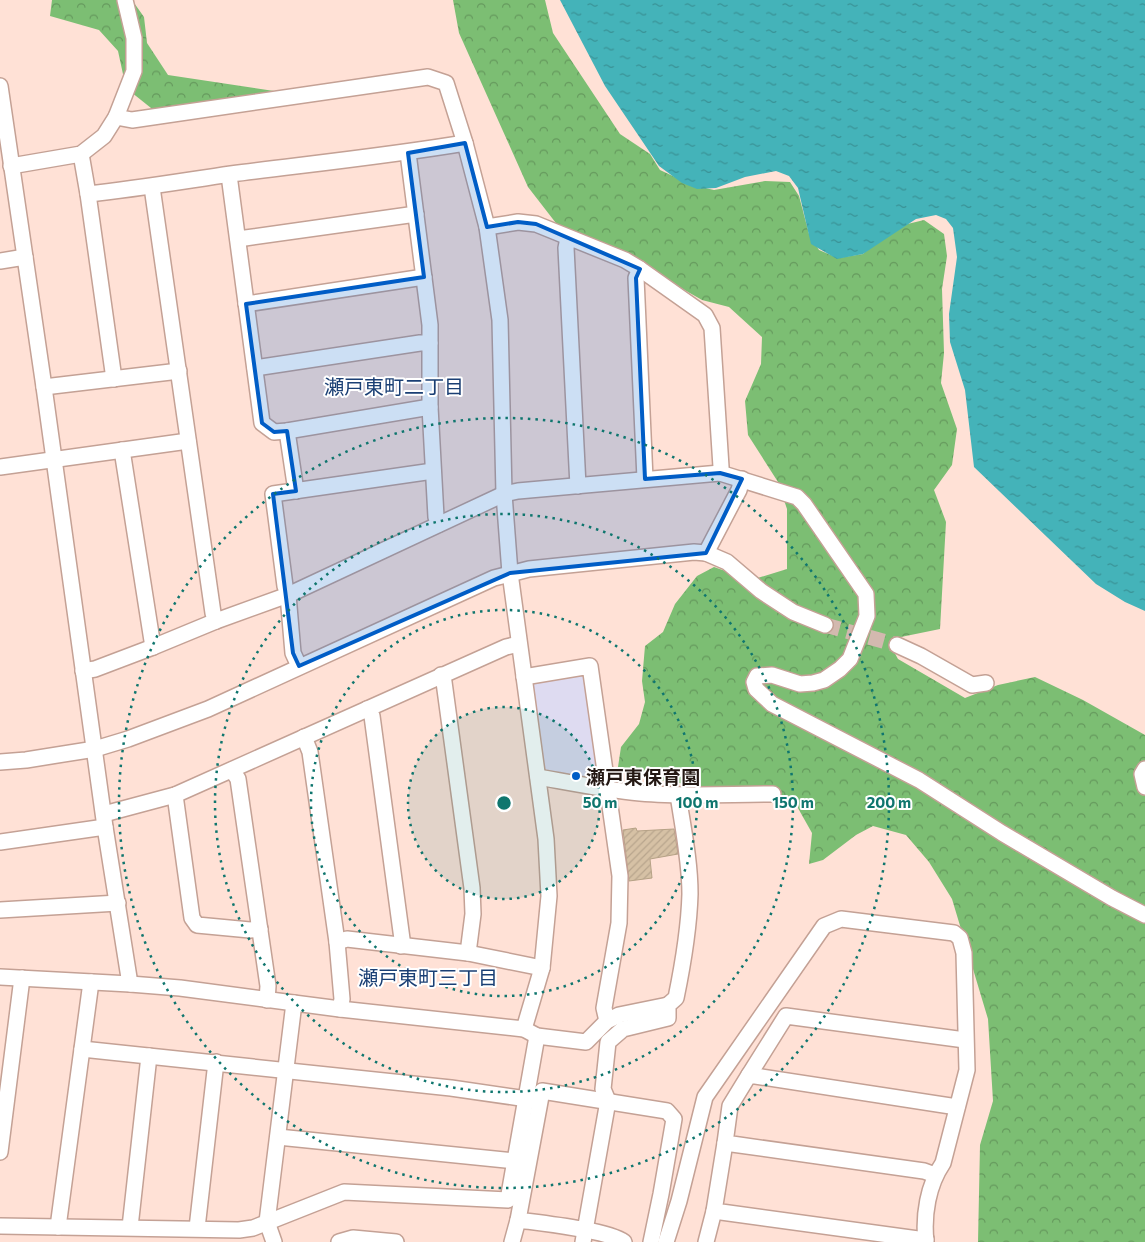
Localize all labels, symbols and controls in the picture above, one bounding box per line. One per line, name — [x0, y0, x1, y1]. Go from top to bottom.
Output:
district label: 瀬戸東町二丁目 — [324, 374, 464, 398]
place label: 瀬戸東保育園 — [586, 765, 700, 788]
marker: 瀬戸東保育園 — [570, 770, 582, 782]
text: 50 m — [583, 793, 617, 811]
text: 100 m — [676, 793, 718, 811]
text: 150 m — [772, 793, 814, 811]
text: 200 m — [867, 793, 911, 811]
centre of rings — [495, 794, 513, 812]
district label: 瀬戸東町三丁目 — [358, 965, 498, 989]

